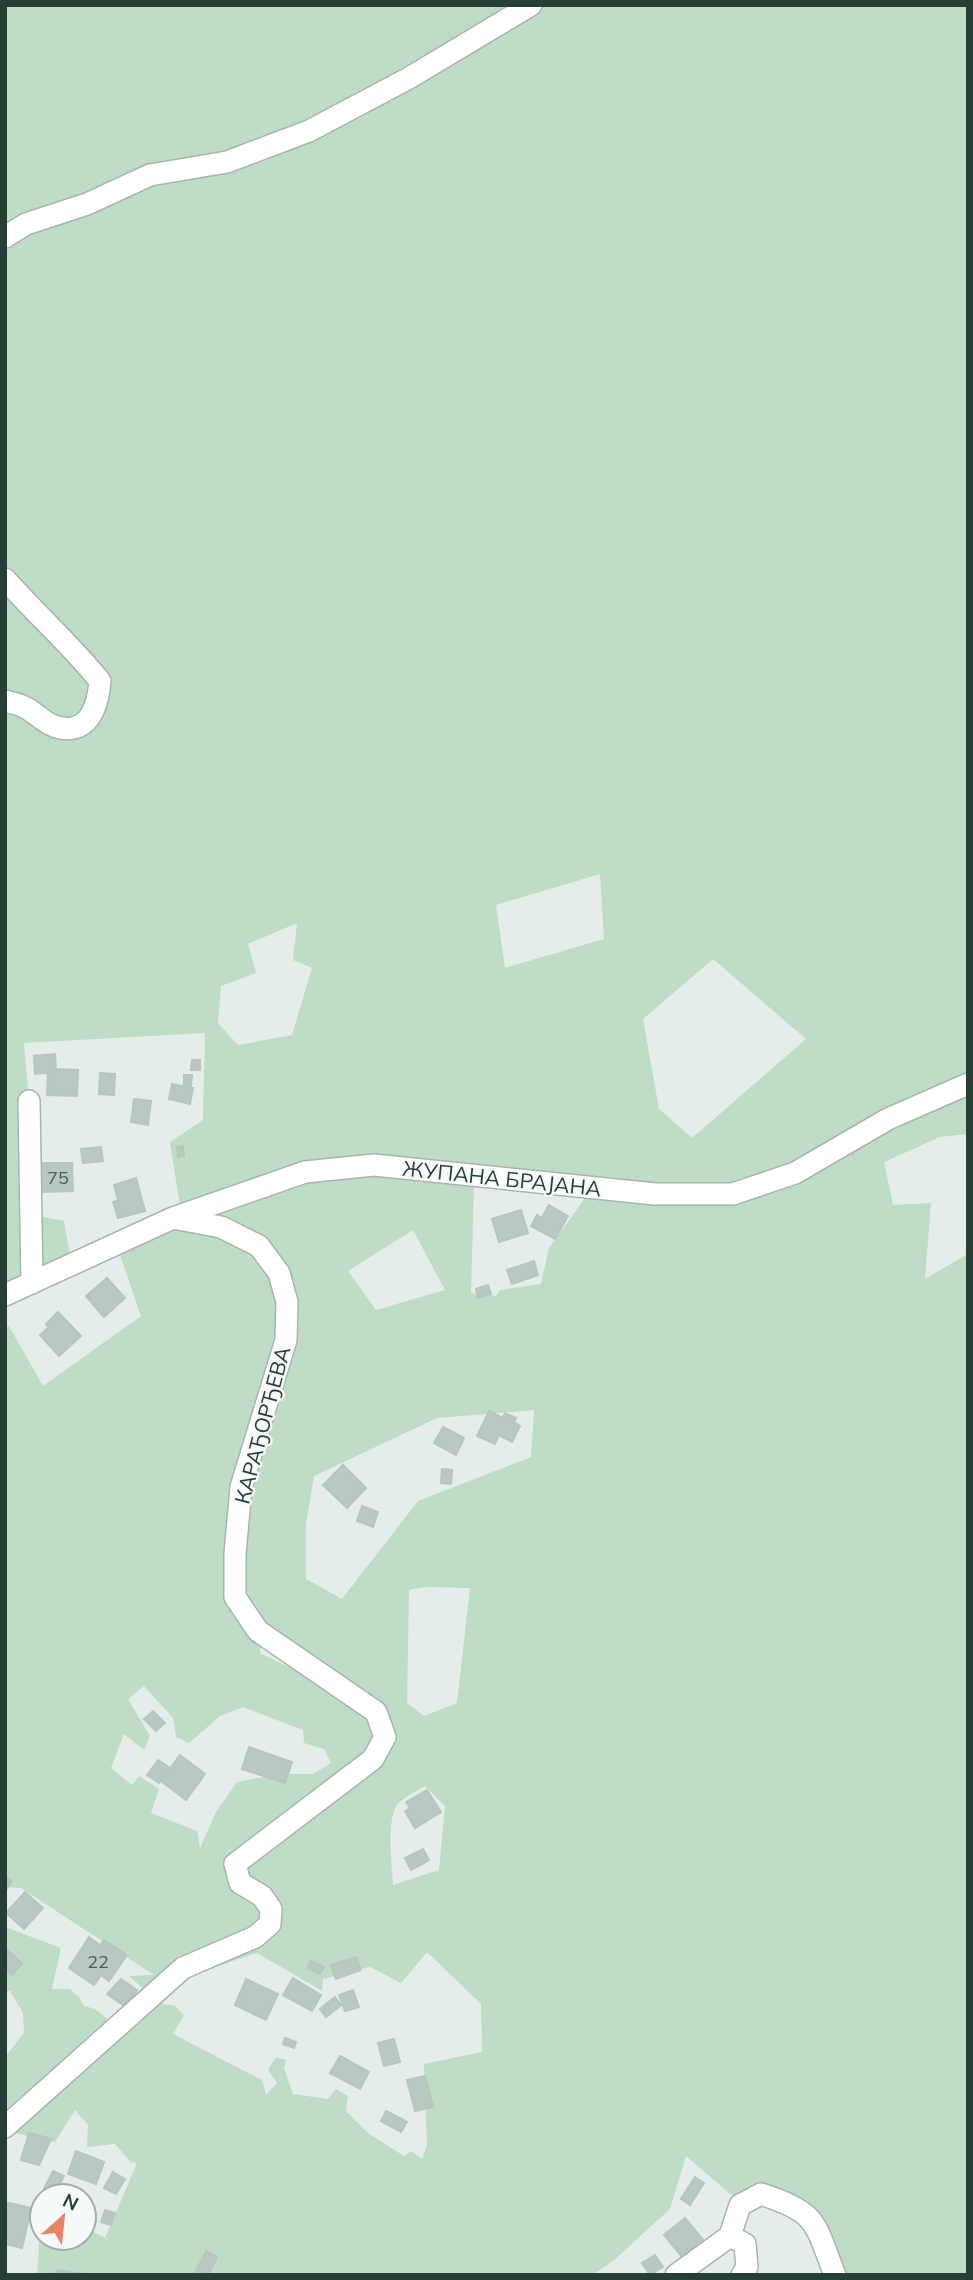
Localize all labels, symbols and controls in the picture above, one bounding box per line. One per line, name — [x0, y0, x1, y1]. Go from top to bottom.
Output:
street label: ЖУПАНА БРАЈАНА — [401, 1155, 603, 1201]
house number: 75 — [47, 1166, 69, 1189]
street label: КАРАЂОРЂЕВА — [228, 1343, 296, 1507]
house number: 22 — [87, 1950, 109, 1973]
north arrow — [28, 2182, 98, 2252]
text: N — [59, 2188, 83, 2216]

